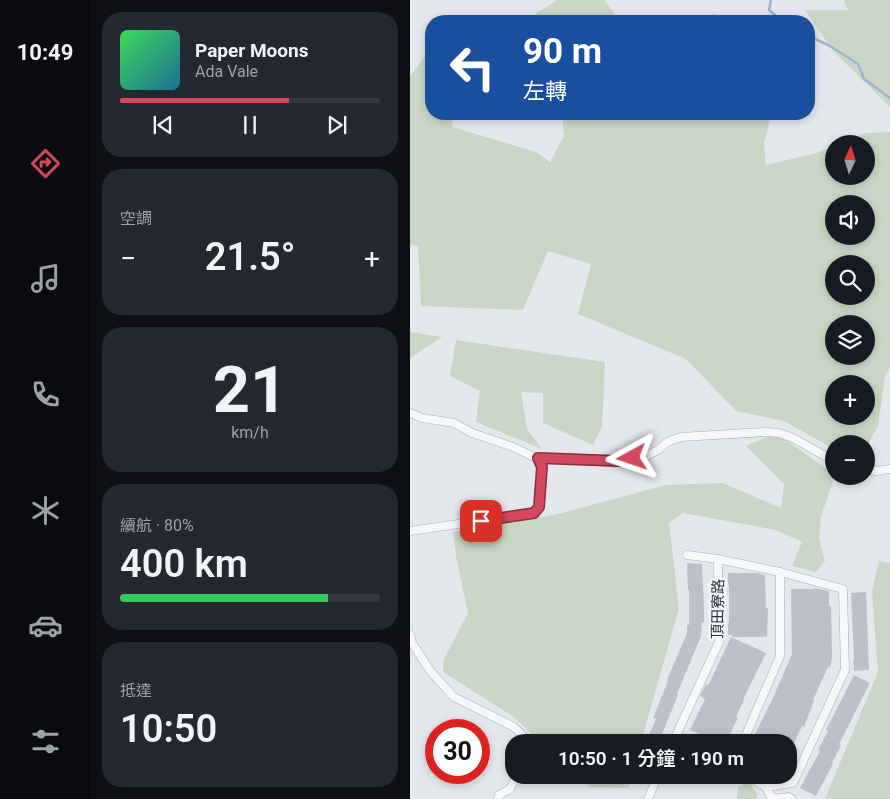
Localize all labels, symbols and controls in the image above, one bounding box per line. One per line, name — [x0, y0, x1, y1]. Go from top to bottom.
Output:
text: 90 m — [523, 31, 602, 72]
icon: left — [440, 35, 505, 100]
text: Paper Moons — [195, 39, 308, 62]
text: 10:49 — [17, 40, 73, 65]
text: Ada Vale — [195, 62, 258, 81]
text: 左轉 — [523, 79, 567, 104]
icon: previous — [149, 111, 177, 139]
icon: pause — [236, 111, 264, 139]
icon: next — [323, 111, 351, 139]
north arrow — [825, 135, 875, 185]
map controls — [825, 135, 875, 485]
icon: directions — [28, 146, 63, 181]
button: sound — [825, 195, 875, 245]
text: 空調 — [120, 209, 152, 228]
text: 21.5° — [205, 235, 295, 279]
text: − — [120, 242, 136, 275]
text: + — [364, 242, 380, 275]
button: search — [825, 255, 875, 305]
icon: music — [28, 261, 63, 296]
button: layers — [825, 315, 875, 365]
text: 21 — [213, 352, 287, 428]
button: + — [825, 375, 875, 425]
icon: phone — [28, 377, 63, 412]
text: km/h — [231, 423, 269, 442]
position arrow — [605, 431, 657, 483]
button: − — [825, 435, 875, 485]
icon: climate — [28, 493, 63, 528]
pin — [460, 500, 502, 542]
icon: arrive — [467, 507, 495, 535]
text: 續航 · 80% — [120, 516, 194, 535]
text: 400 km — [120, 542, 248, 586]
street label: 頂田寮路 — [708, 579, 728, 639]
icon: car — [28, 608, 63, 643]
text: 抵達 — [120, 681, 152, 700]
text: 10:50 — [120, 707, 217, 751]
speed limit sign: 30 — [425, 719, 490, 784]
icon: filters — [28, 724, 63, 759]
text: 10:50 · 1 分鐘 · 190 m — [558, 747, 744, 770]

